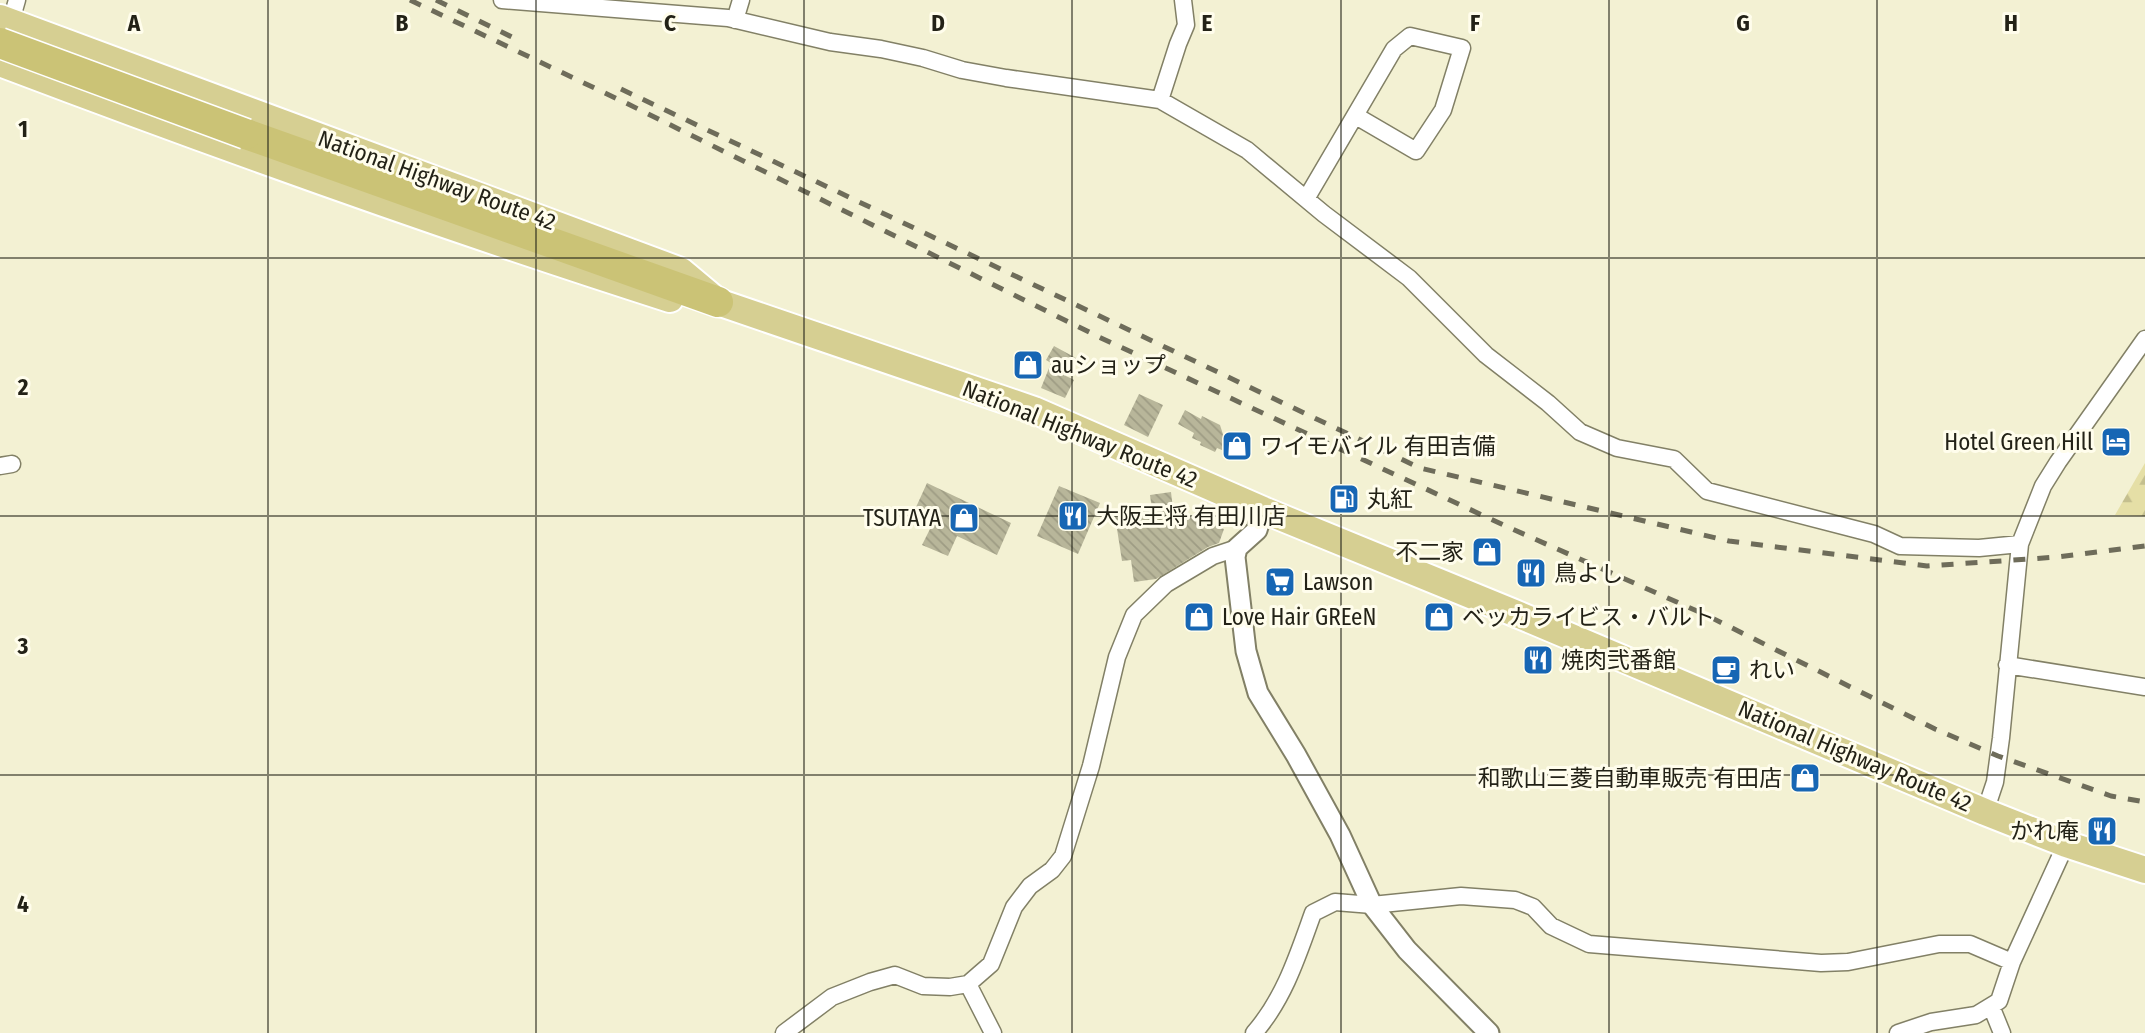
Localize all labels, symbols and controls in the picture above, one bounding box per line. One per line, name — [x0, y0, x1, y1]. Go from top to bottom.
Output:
text: A — [127, 9, 141, 37]
text: B — [396, 9, 409, 37]
text: C — [664, 9, 676, 37]
text: D — [931, 9, 945, 37]
text: E — [1202, 9, 1213, 37]
text: F — [1470, 9, 1480, 37]
text: G — [1736, 9, 1750, 37]
text: H — [2004, 9, 2018, 37]
text: 1 — [18, 115, 28, 143]
street label: National Highway Route 42 — [314, 124, 560, 236]
shop icon: auショップ — [1011, 348, 1045, 382]
place label: auショップ — [1051, 351, 1166, 379]
text: 2 — [17, 373, 29, 401]
street label: National Highway Route 42 — [959, 374, 1201, 494]
hotel icon: Hotel Green Hill — [2099, 425, 2133, 459]
place label: Hotel Green Hill — [1944, 428, 2093, 456]
shop icon: ワイモバイル 有田吉備 — [1220, 429, 1254, 463]
place label: ワイモバイル 有田吉備 — [1260, 432, 1495, 460]
fuel station icon: 丸紅 — [1327, 482, 1361, 516]
place label: 丸紅 — [1367, 485, 1413, 513]
restaurant icon: 大阪王将 有田川店 — [1056, 499, 1090, 533]
shop icon: TSUTAYA — [947, 501, 981, 535]
place label: 大阪王将 有田川店 — [1096, 502, 1285, 530]
place label: TSUTAYA — [863, 504, 941, 532]
shop icon: 不二家 — [1470, 535, 1504, 569]
place label: 不二家 — [1395, 538, 1464, 566]
restaurant icon: 鳥よし — [1514, 556, 1548, 590]
place label: 鳥よし — [1554, 559, 1623, 587]
supermarket icon: Lawson — [1263, 565, 1297, 599]
place label: Lawson — [1303, 568, 1373, 596]
shop icon: Love Hair GREeN — [1182, 600, 1216, 634]
shop icon: ベッカライビス・バルト — [1422, 600, 1456, 634]
place label: Love Hair GREeN — [1222, 603, 1376, 631]
place label: ベッカライビス・バルト — [1462, 603, 1715, 631]
text: 3 — [17, 632, 29, 660]
restaurant icon: 焼肉弐番館 — [1521, 643, 1555, 677]
place label: 焼肉弐番館 — [1561, 646, 1676, 674]
cafe icon: れい — [1709, 653, 1743, 687]
place label: れい — [1749, 656, 1795, 684]
street label: National Highway Route 42 — [1734, 694, 1976, 818]
shop icon: 和歌山三菱自動車販売 有田店 — [1788, 761, 1822, 795]
place label: 和歌山三菱自動車販売 有田店 — [1478, 764, 1782, 792]
restaurant icon: かれ庵 — [2085, 814, 2119, 848]
place label: かれ庵 — [2010, 817, 2079, 845]
text: 4 — [17, 890, 29, 918]

